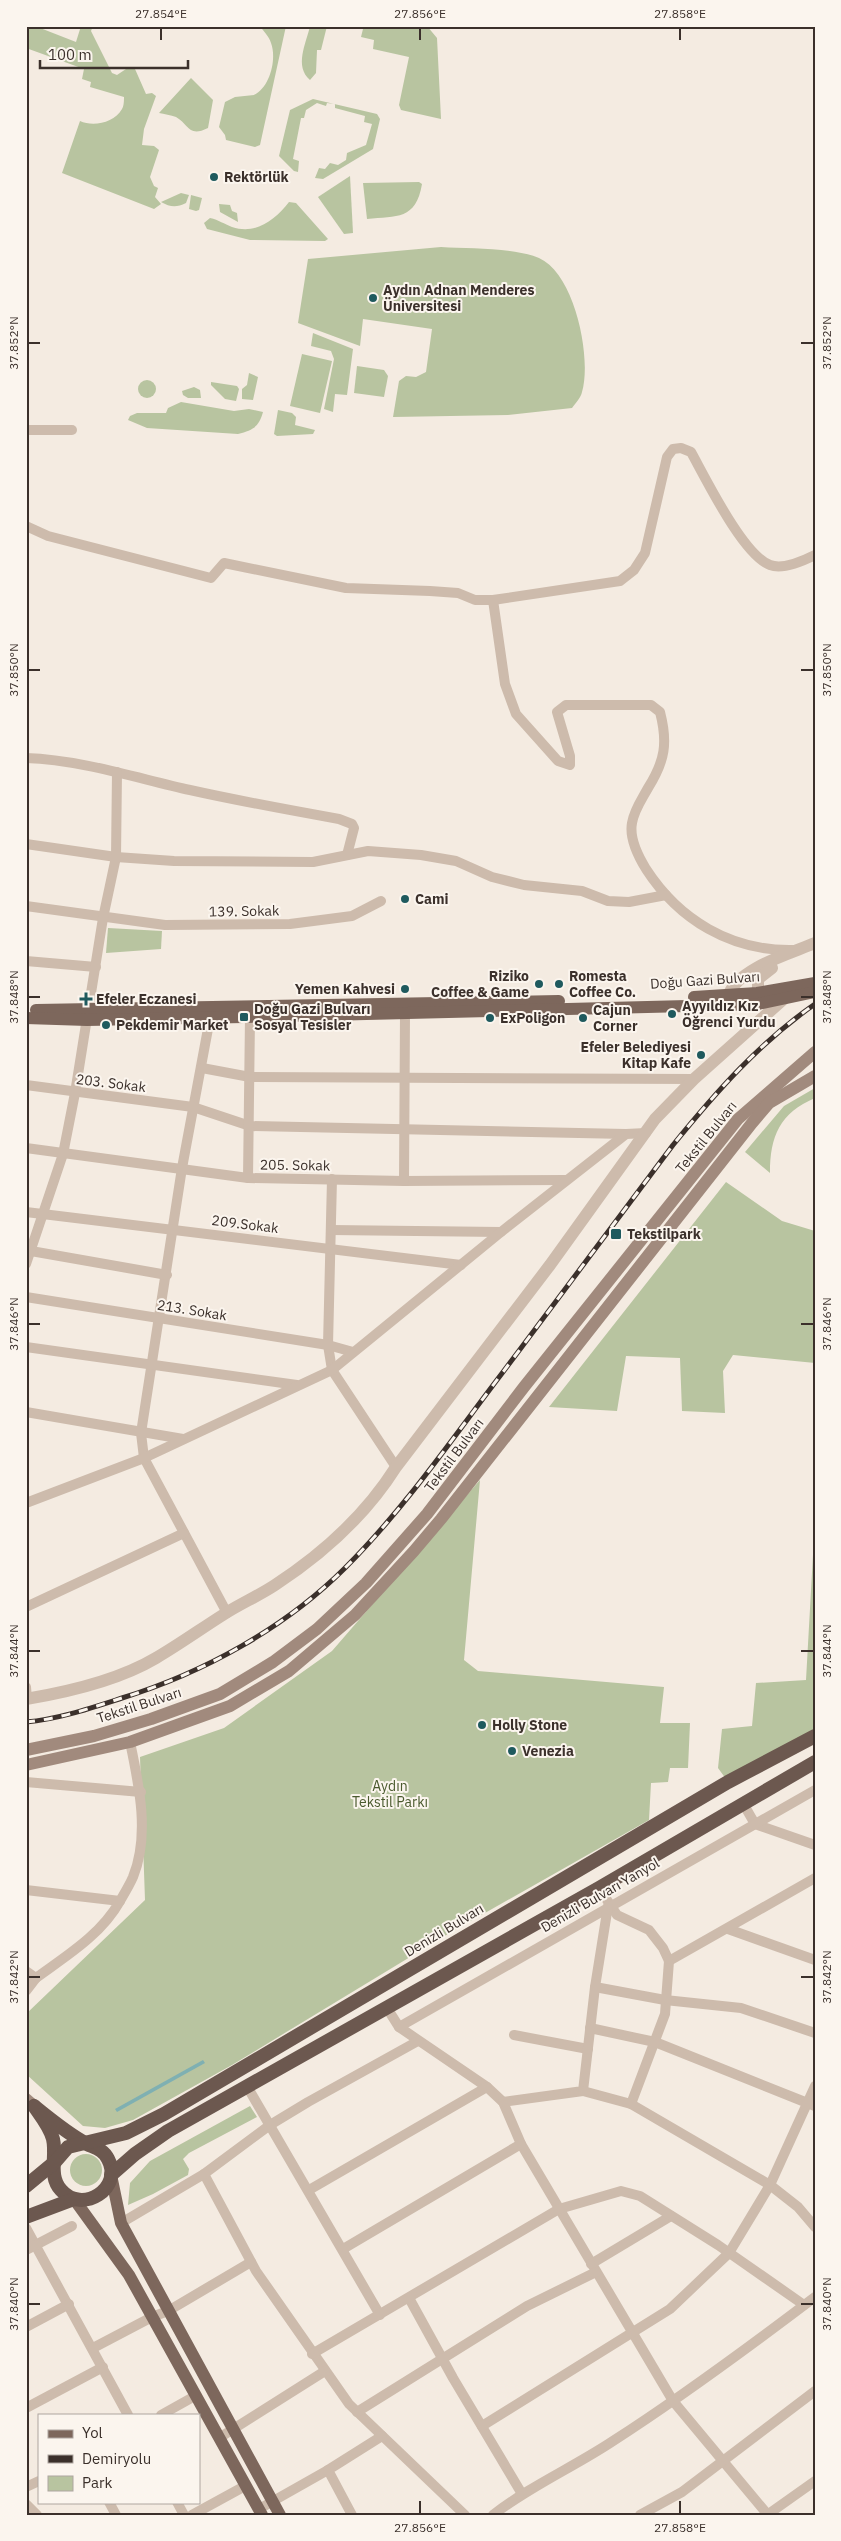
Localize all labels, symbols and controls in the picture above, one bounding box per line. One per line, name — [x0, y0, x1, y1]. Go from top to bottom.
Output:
text: 27.854°E — [135, 6, 187, 21]
text: 27.856°E — [394, 6, 446, 21]
text: 27.858°E — [654, 6, 706, 21]
scale bar — [40, 38, 188, 70]
text: 100 m — [48, 45, 92, 64]
place label: Rektörlük — [224, 168, 289, 186]
marker: Rektörlük — [208, 171, 220, 183]
place label: Aydın Adnan Menderes Üniversitesi — [383, 281, 535, 315]
marker: Aydın Adnan Menderes Üniversitesi — [367, 292, 379, 304]
text: 37.852°N — [6, 316, 21, 370]
text: 37.852°N — [819, 316, 834, 370]
text: 37.850°N — [6, 643, 21, 697]
text: 37.850°N — [819, 643, 834, 697]
place label: Cami — [415, 890, 449, 908]
marker: Cami — [399, 893, 411, 905]
street label: 139. Sokak — [209, 901, 280, 921]
place label: Riziko Coffee & Game — [431, 967, 529, 1001]
place label: Romesta Coffee Co. — [569, 967, 636, 1001]
street label: Doğu Gazi Bulvarı — [649, 967, 761, 993]
text: 37.848°N — [6, 970, 21, 1024]
text: 37.848°N — [819, 970, 834, 1024]
marker: Riziko Coffee & Game — [533, 978, 545, 990]
marker: Romesta Coffee Co. — [553, 978, 565, 990]
place label: Yemen Kahvesi — [295, 980, 395, 998]
marker: Yemen Kahvesi — [399, 983, 411, 995]
place label: Efeler Eczanesi — [96, 990, 197, 1008]
marker: Efeler Eczanesi — [80, 993, 92, 1005]
place label: Ayyıldız Kız Öğrenci Yurdu — [682, 997, 776, 1031]
place label: Doğu Gazi Bulvarı Sosyal Tesisler — [254, 1000, 371, 1034]
place label: Cajun Corner — [593, 1001, 638, 1035]
marker: Ayyıldız Kız Öğrenci Yurdu — [666, 1008, 678, 1020]
place label: ExPoligon — [500, 1009, 565, 1027]
marker: Doğu Gazi Bulvarı Sosyal Tesisler — [238, 1011, 250, 1023]
marker: ExPoligon — [484, 1012, 496, 1024]
marker: Cajun Corner — [577, 1012, 589, 1024]
place label: Pekdemir Market — [116, 1016, 228, 1034]
marker: Pekdemir Market — [100, 1019, 112, 1031]
place label: Efeler Belediyesi Kitap Kafe — [580, 1038, 691, 1072]
marker: Efeler Belediyesi Kitap Kafe — [695, 1049, 707, 1061]
street label: 203. Sokak — [75, 1070, 148, 1096]
street label: Tekstil Bulvarı — [671, 1097, 741, 1177]
street label: 205. Sokak — [260, 1155, 331, 1175]
street label: 209.Sokak — [211, 1211, 280, 1237]
place label: Tekstilpark — [627, 1225, 702, 1243]
marker: Tekstilpark — [609, 1227, 623, 1241]
street label: 213. Sokak — [156, 1296, 229, 1324]
text: 37.846°N — [6, 1297, 21, 1351]
text: 37.846°N — [819, 1297, 834, 1351]
street label: Tekstil Bulvarı — [420, 1414, 488, 1496]
text: 37.844°N — [6, 1624, 21, 1678]
text: 37.844°N — [819, 1624, 834, 1678]
street label: Tekstil Bulvarı — [94, 1683, 184, 1727]
place label: Holly Stone — [492, 1716, 567, 1734]
marker: Holly Stone — [476, 1719, 488, 1731]
place label: Venezia — [522, 1742, 574, 1760]
marker: Venezia — [506, 1745, 518, 1757]
park label: Aydın Tekstil Parkı — [352, 1777, 428, 1811]
street label: Denizli Bulvarı Yanyol — [537, 1854, 663, 1936]
street label: Denizli Bulvarı — [401, 1899, 487, 1961]
text: 37.842°N — [6, 1950, 21, 2004]
text: 37.842°N — [819, 1950, 834, 2004]
text: 37.840°N — [6, 2277, 21, 2331]
text: 37.840°N — [819, 2277, 834, 2331]
legend — [38, 2414, 200, 2504]
text: Yol — [82, 2423, 103, 2442]
text: Demiryolu — [82, 2449, 151, 2468]
text: Park — [82, 2473, 112, 2492]
text: 27.856°E — [394, 2520, 446, 2535]
text: 27.858°E — [654, 2520, 706, 2535]

